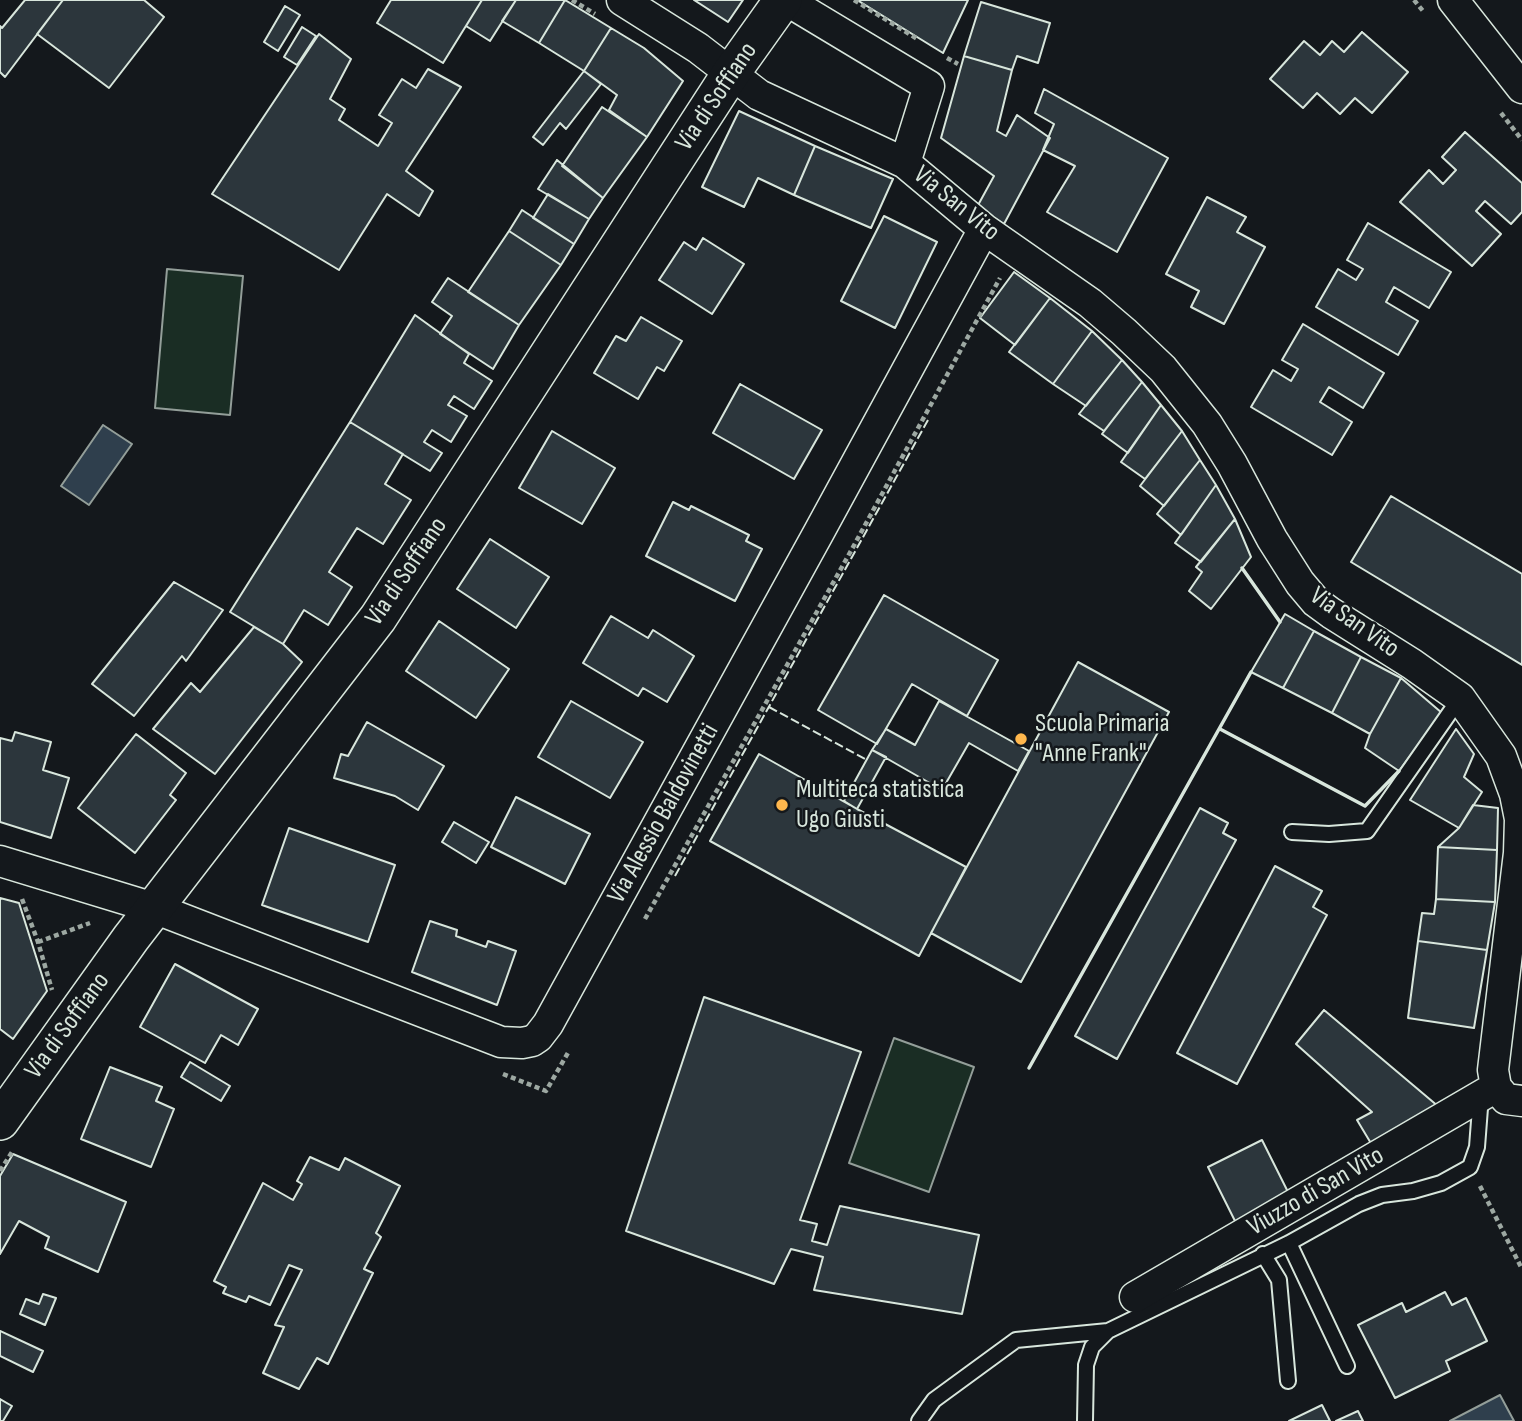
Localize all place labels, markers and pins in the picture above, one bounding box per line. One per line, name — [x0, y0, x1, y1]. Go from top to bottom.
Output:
place label: Scuola Primaria "Anne Frank" — [1035, 708, 1169, 770]
marker: Scuola Primaria "Anne Frank" — [1013, 731, 1029, 747]
place label: Multiteca statistica Ugo Giusti — [796, 774, 964, 836]
marker: Multiteca statistica Ugo Giusti — [774, 797, 790, 813]

